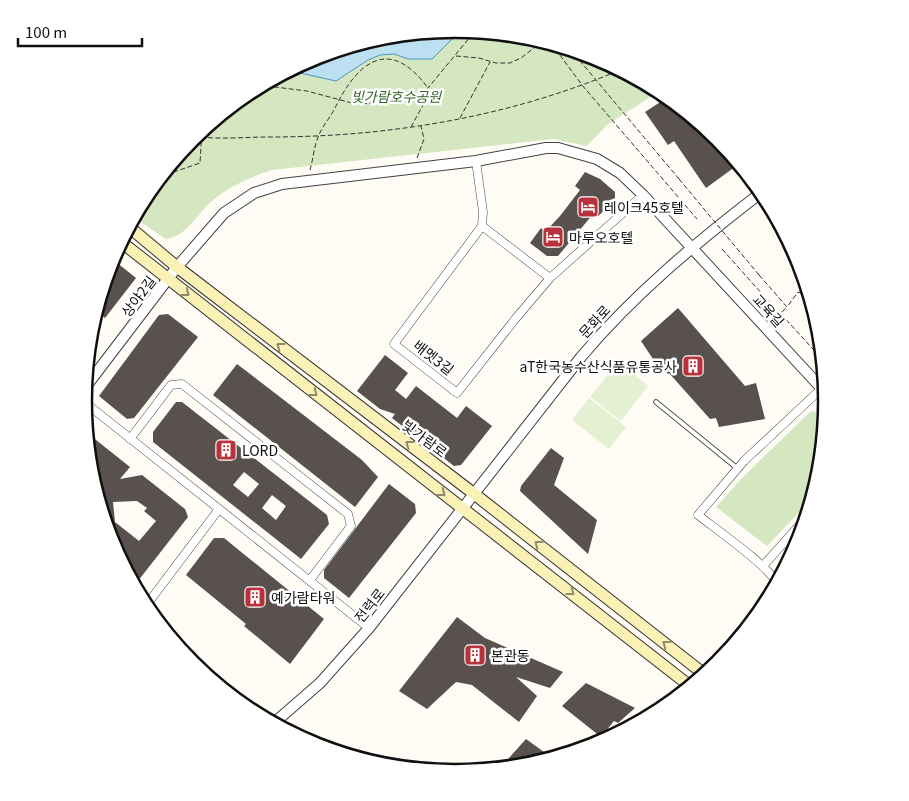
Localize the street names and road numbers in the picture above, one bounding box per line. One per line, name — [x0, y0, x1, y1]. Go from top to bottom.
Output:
street label: 상야2길 — [116, 271, 160, 321]
street label: 교육길 — [749, 289, 789, 331]
street label: 문화로 — [574, 300, 614, 342]
street label: 배멧3길 — [410, 335, 458, 379]
street label: 빛가람로 — [398, 415, 452, 462]
street label: 전력로 — [349, 584, 389, 626]

